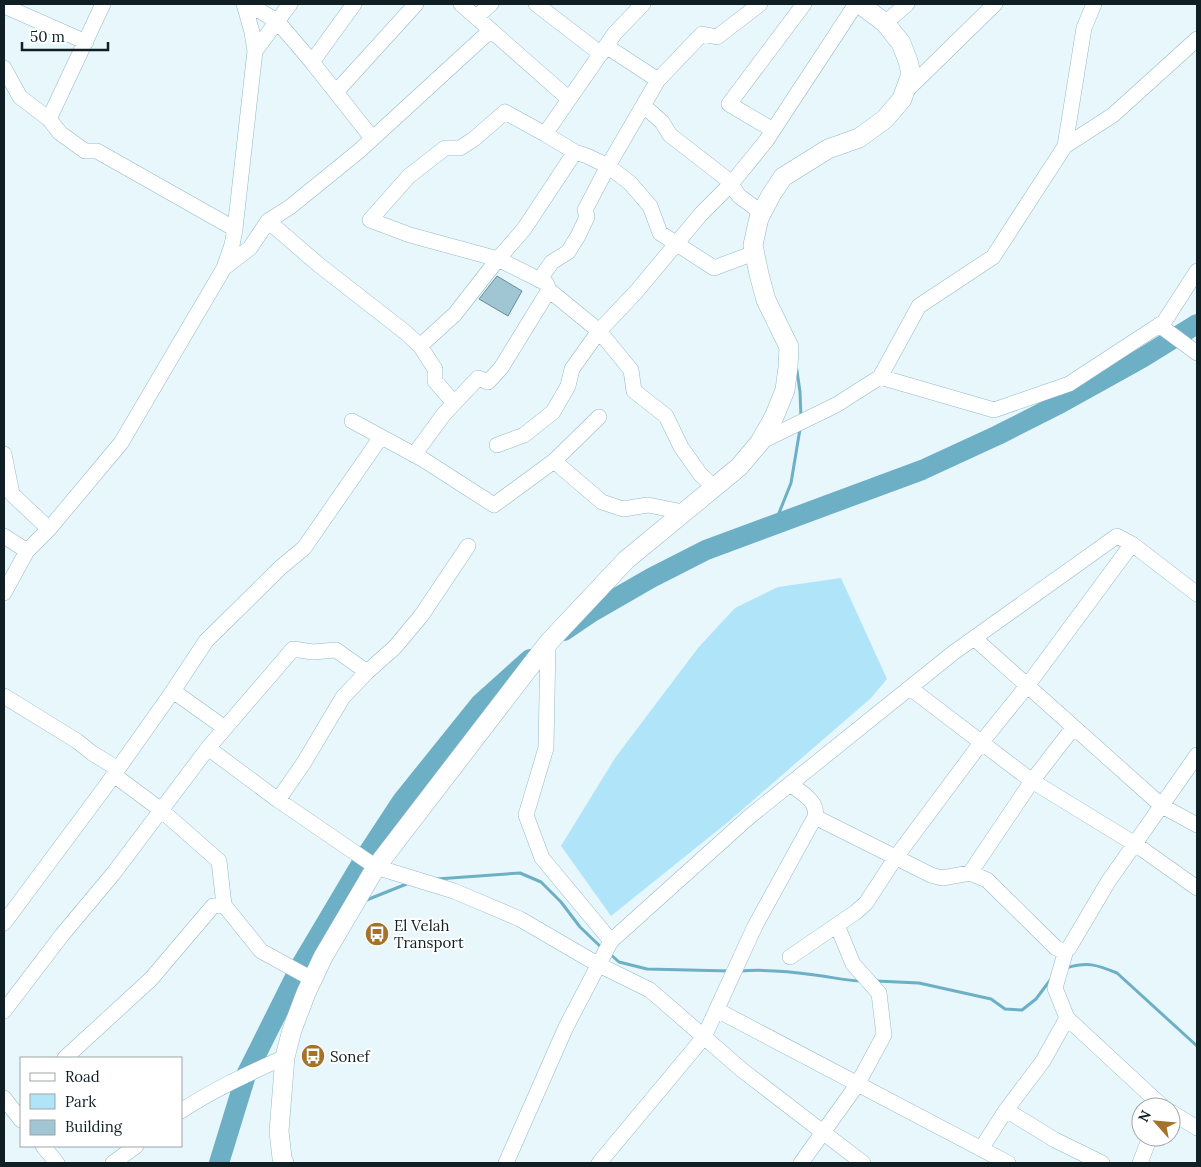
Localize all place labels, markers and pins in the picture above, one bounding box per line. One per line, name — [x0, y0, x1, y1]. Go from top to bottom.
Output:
place label: El Velah Transport — [394, 916, 464, 952]
bus stop icon: El Velah Transport — [364, 921, 390, 947]
bus stop icon: Sonef — [300, 1043, 326, 1069]
place label: Sonef — [330, 1047, 371, 1066]

